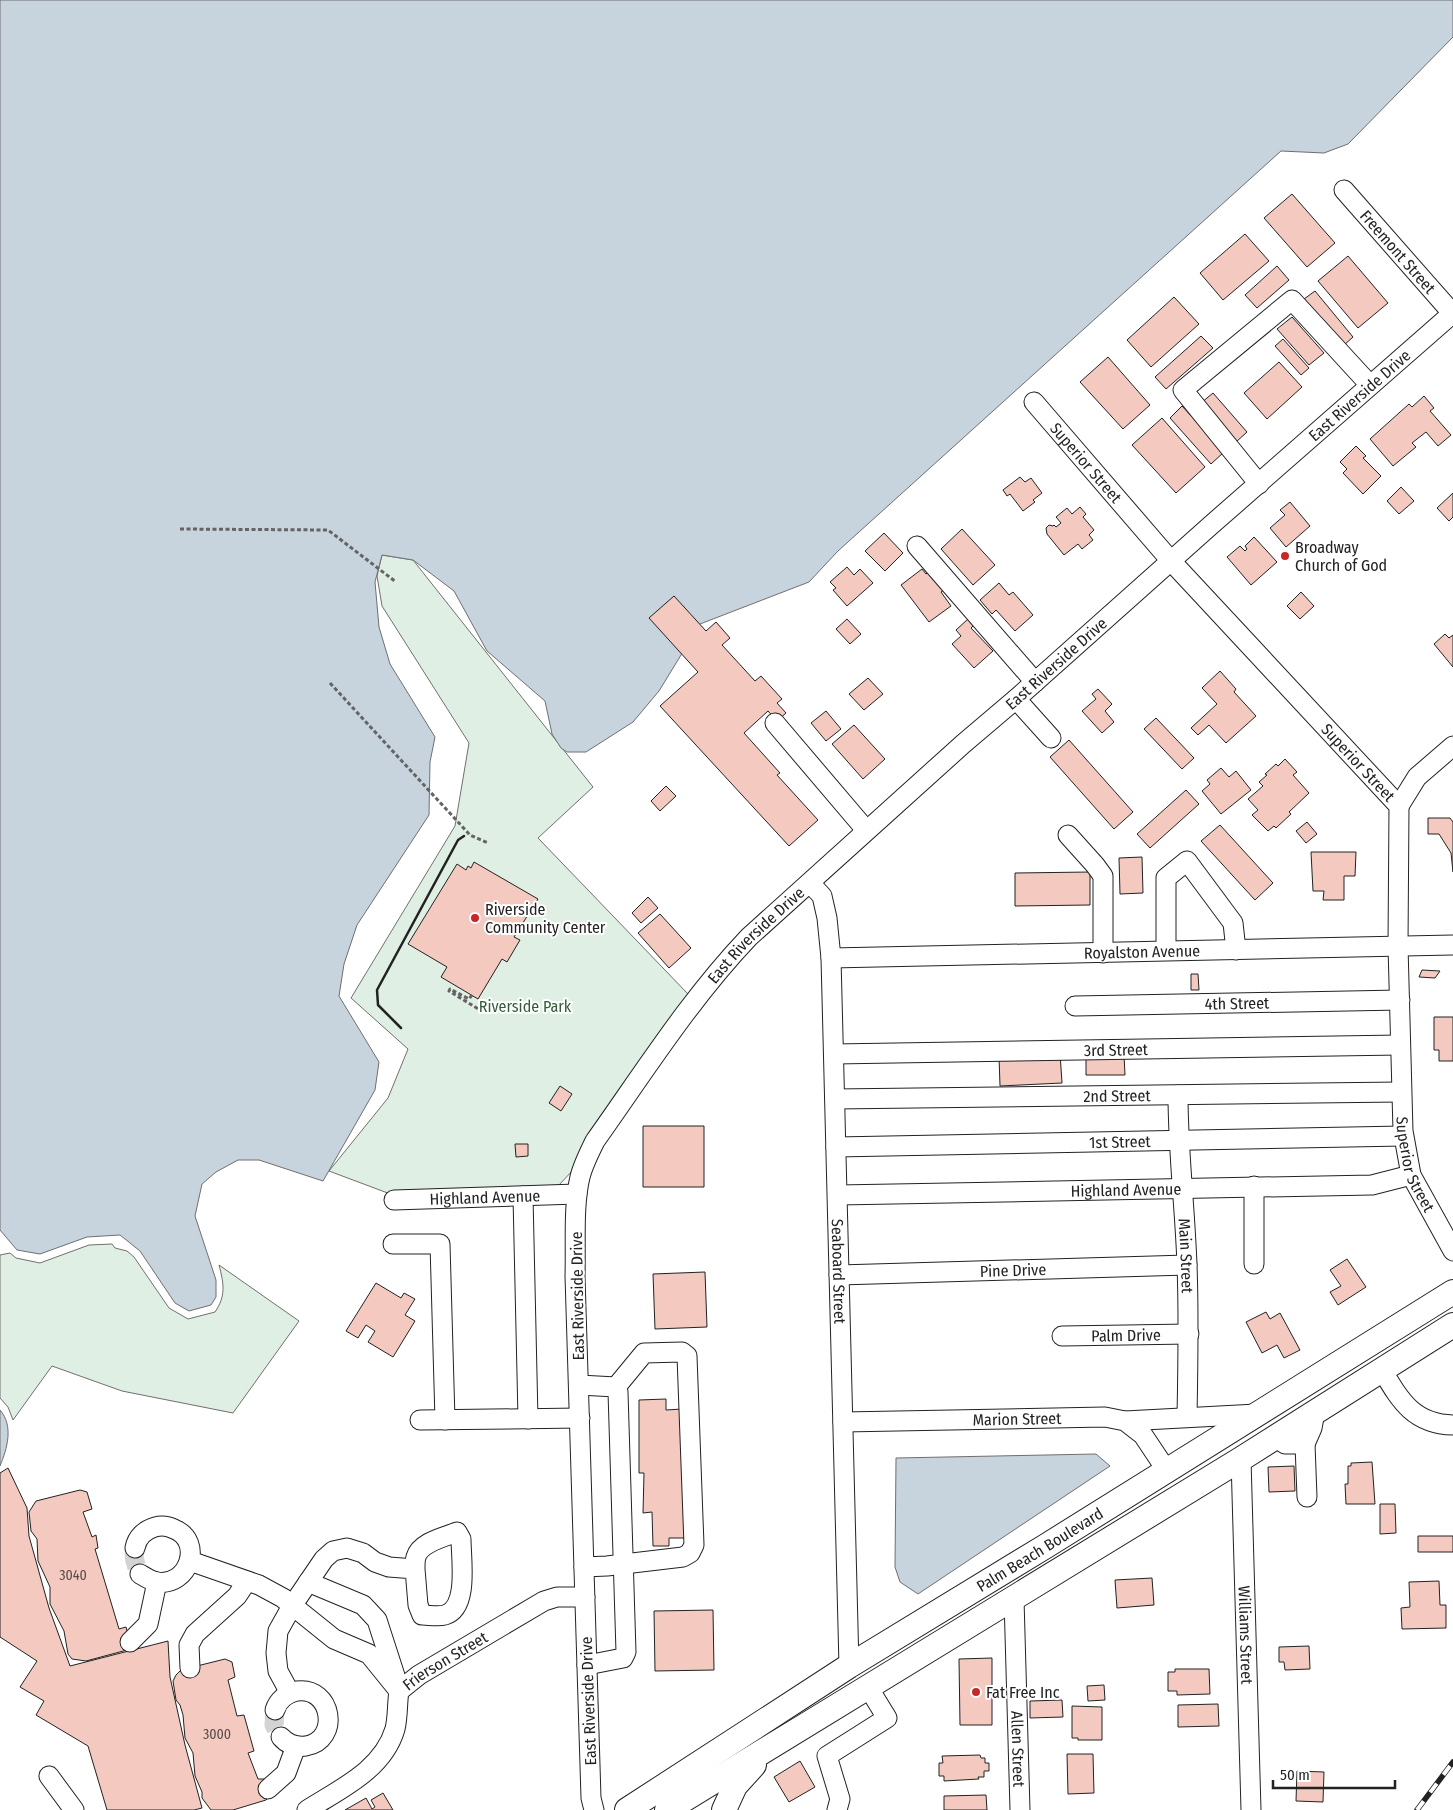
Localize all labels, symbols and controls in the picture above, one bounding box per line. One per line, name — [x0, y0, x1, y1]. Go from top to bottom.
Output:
street label: Freemont Street — [1356, 206, 1440, 298]
street label: East Riverside Drive — [1305, 346, 1414, 445]
street label: Superior Street — [1046, 419, 1126, 507]
place label: Broadway Church of God — [1295, 538, 1387, 575]
marker: Broadway Church of God — [1279, 550, 1291, 562]
street label: East Riverside Drive — [1002, 614, 1111, 714]
street label: Superior Street — [1317, 720, 1399, 806]
street label: East Riverside Drive — [704, 883, 808, 987]
place label: Riverside Community Center — [485, 900, 606, 937]
marker: Riverside Community Center — [469, 912, 481, 924]
street label: Royalston Avenue — [1084, 941, 1200, 963]
street label: 4th Street — [1205, 993, 1270, 1014]
park label: Riverside Park — [479, 997, 572, 1016]
street label: 3rd Street — [1084, 1040, 1149, 1060]
street label: 2nd Street — [1083, 1086, 1151, 1106]
street label: Superior Street — [1393, 1116, 1439, 1216]
street label: 1st Street — [1089, 1132, 1152, 1152]
street label: Highland Avenue — [1070, 1180, 1182, 1201]
street label: Highland Avenue — [429, 1186, 541, 1209]
street label: Main Street — [1175, 1218, 1197, 1294]
street label: Seaboard Street — [828, 1219, 849, 1325]
street label: East Riverside Drive — [567, 1231, 588, 1361]
street label: Pine Drive — [979, 1260, 1047, 1281]
street label: Palm Drive — [1091, 1325, 1161, 1346]
street label: Marion Street — [972, 1409, 1062, 1430]
street label: Palm Beach Boulevard — [973, 1504, 1107, 1596]
house number: 3040 — [59, 1567, 87, 1584]
street label: Williams Street — [1235, 1585, 1256, 1685]
street label: Frierson Street — [399, 1627, 492, 1694]
street label: East Riverside Drive — [577, 1636, 600, 1766]
place label: Fat Free Inc — [986, 1683, 1060, 1702]
marker: Fat Free Inc — [970, 1686, 982, 1698]
street label: Allen Street — [1007, 1711, 1028, 1788]
house number: 3000 — [203, 1726, 231, 1743]
scale bar — [1273, 1758, 1396, 1790]
text: 50 m — [1280, 1766, 1310, 1784]

